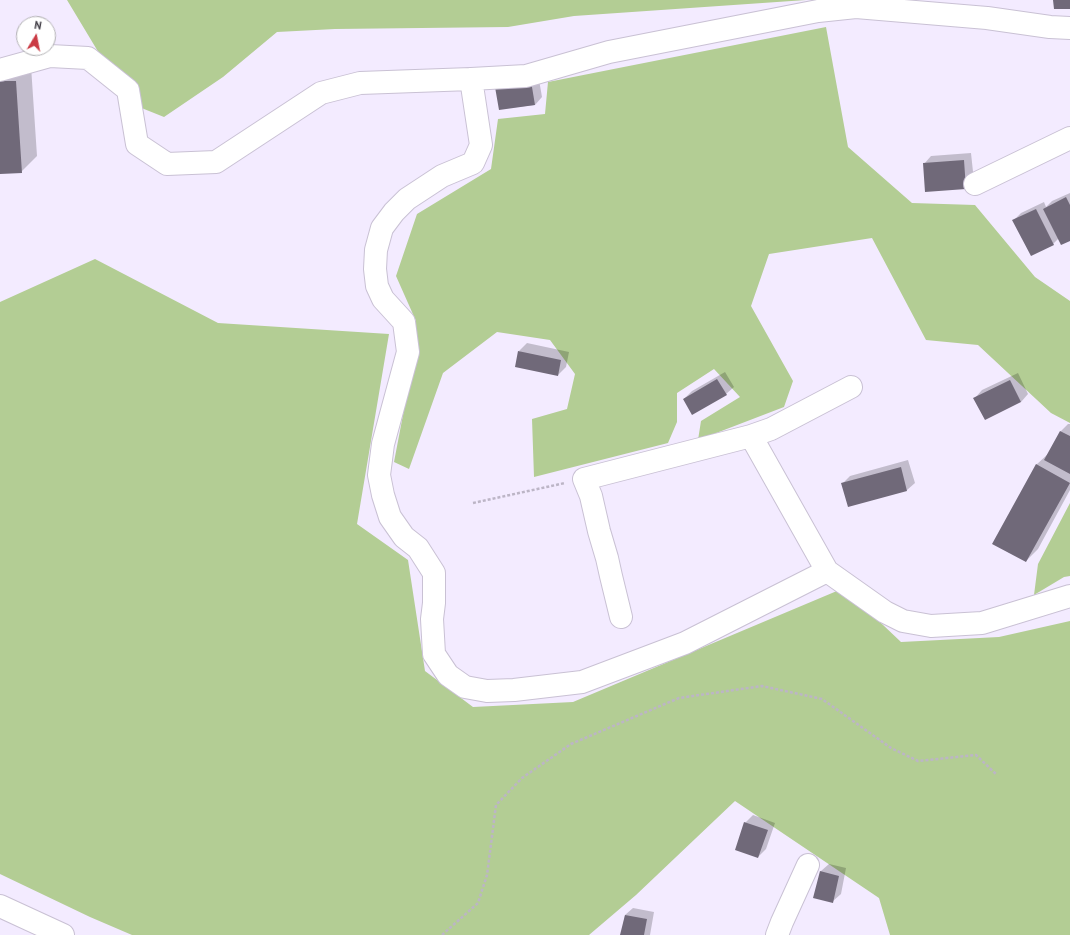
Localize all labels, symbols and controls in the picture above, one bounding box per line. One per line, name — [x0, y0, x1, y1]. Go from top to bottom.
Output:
north arrow — [16, 16, 56, 56]
text: N — [33, 18, 43, 33]

